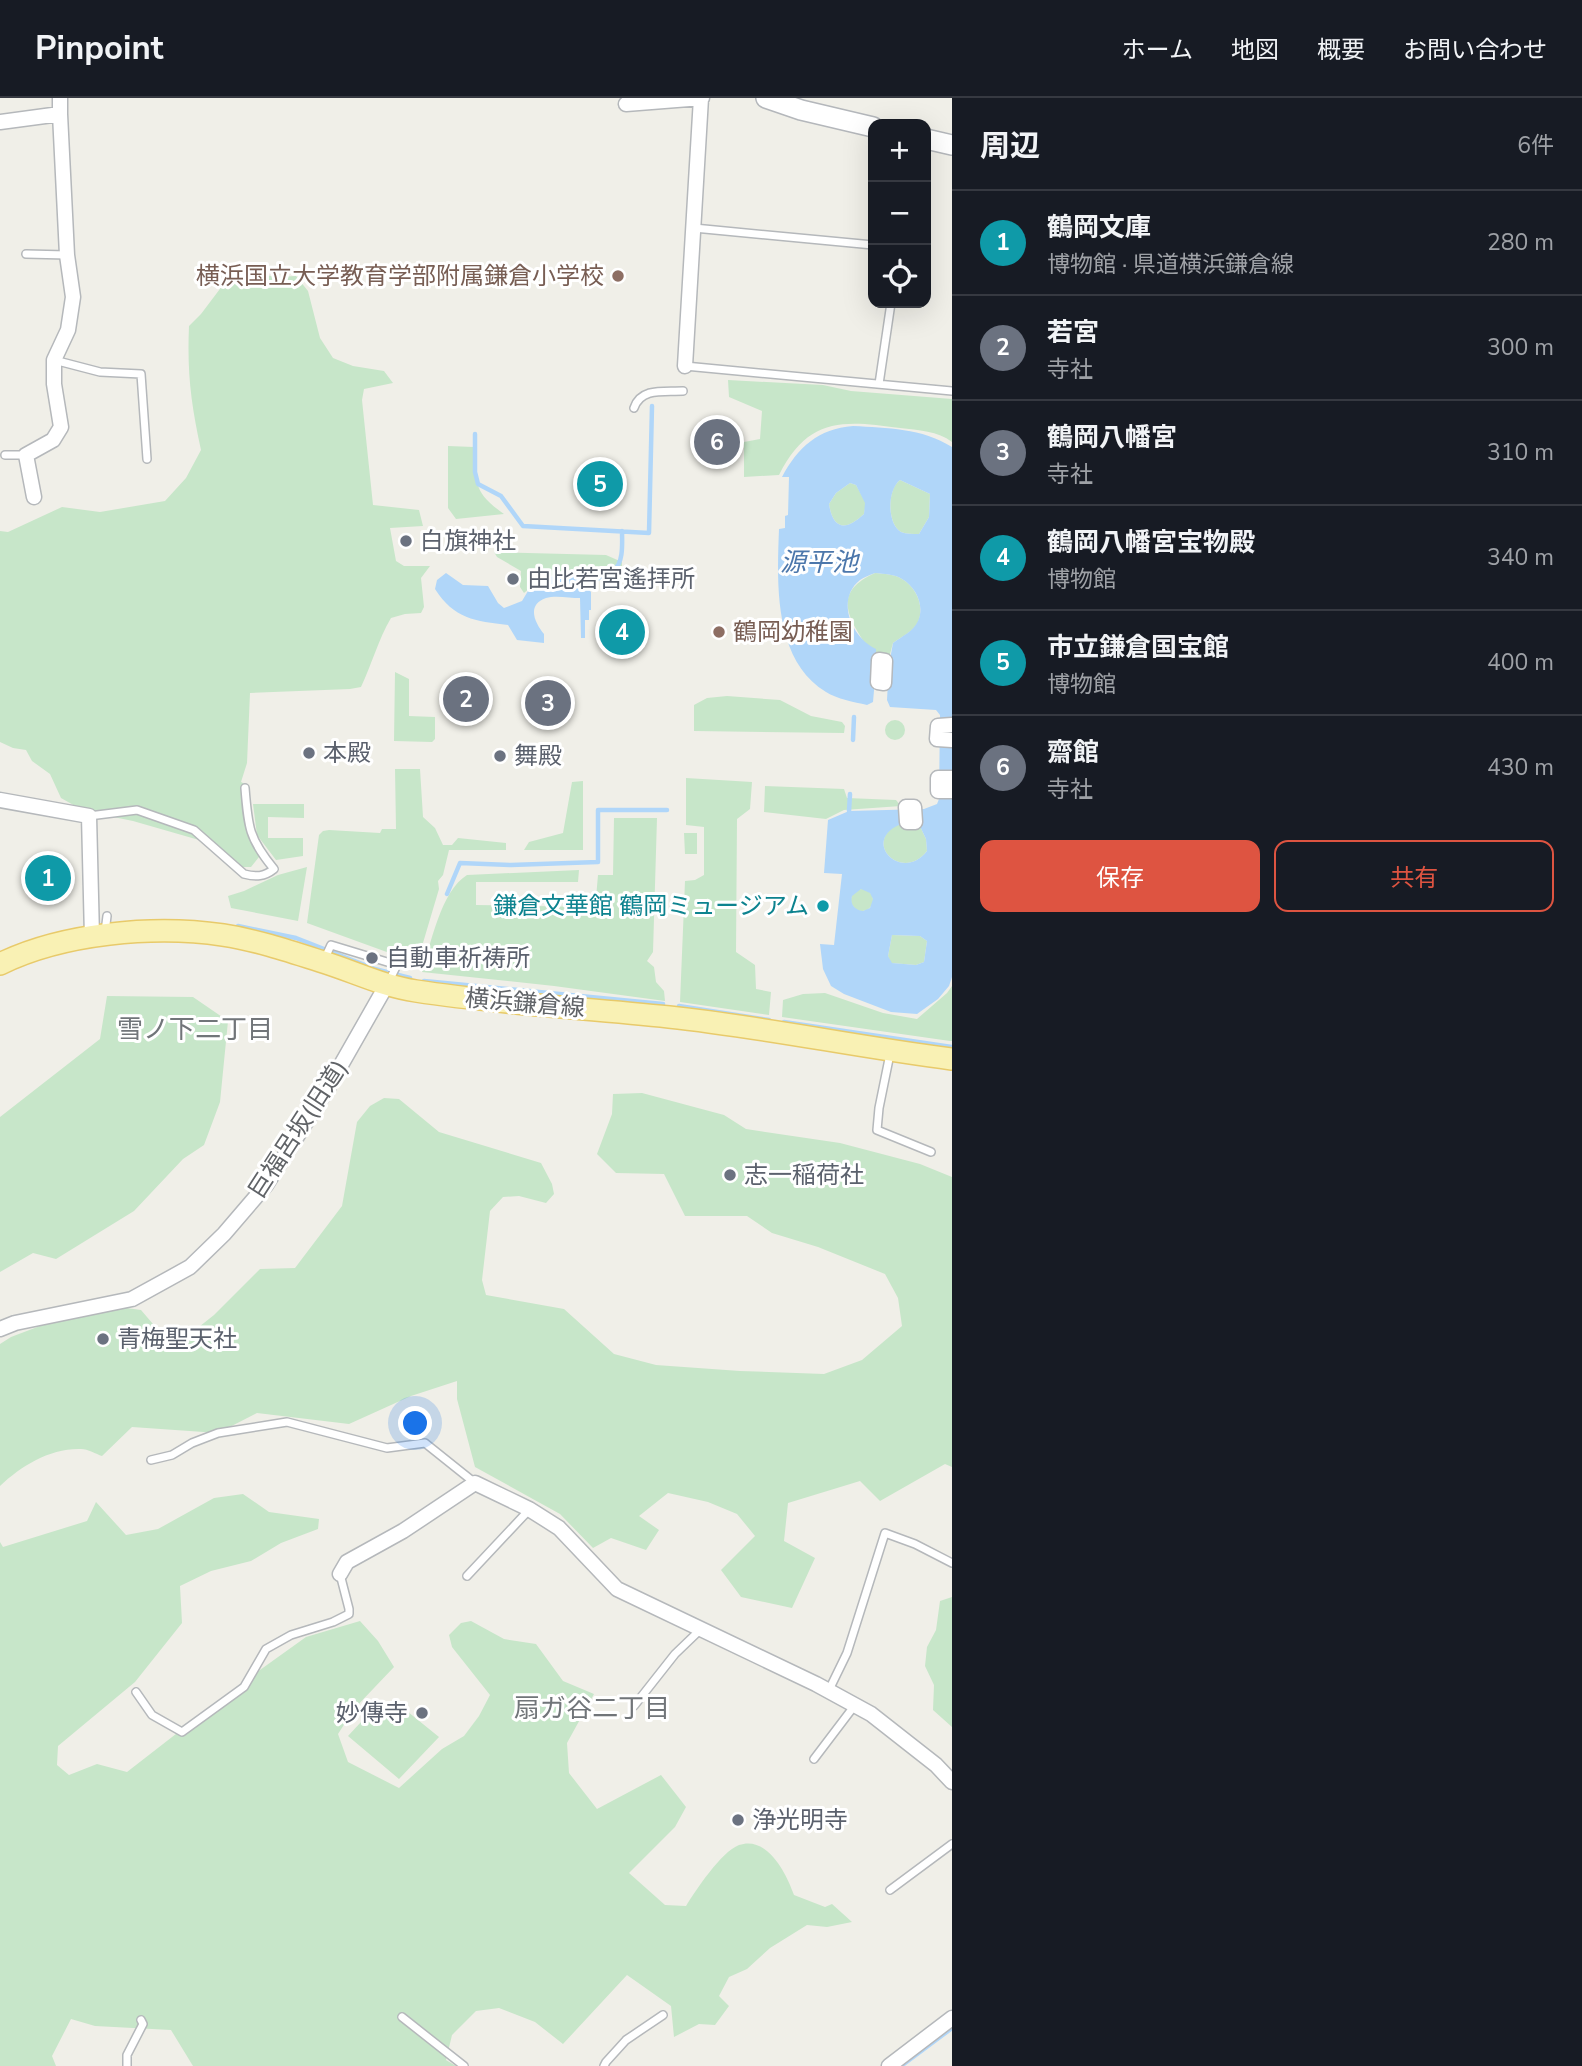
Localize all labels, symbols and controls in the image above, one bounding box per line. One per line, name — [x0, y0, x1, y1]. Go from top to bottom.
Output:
text: Pinpoint — [35, 26, 163, 71]
text: ホーム — [1122, 34, 1193, 66]
text: 地図 — [1231, 34, 1279, 66]
text: 概要 — [1317, 34, 1365, 66]
text: お問い合わせ — [1403, 34, 1547, 66]
map controls — [868, 119, 931, 308]
button: + — [868, 119, 931, 182]
text: 周辺 — [980, 126, 1040, 167]
text: 6件 — [1517, 130, 1554, 161]
button: − — [868, 182, 931, 245]
text: 鶴岡文庫 — [1047, 210, 1151, 245]
text: 1 — [996, 227, 1010, 258]
text: 280 m — [1487, 227, 1554, 258]
button: locate — [868, 245, 931, 308]
text: 博物館 · 県道横浜鎌倉線 — [1047, 249, 1294, 280]
place label: 横浜国立大学教育学部附属鎌倉小学校 — [196, 260, 604, 292]
marker: 横浜国立大学教育学部附属鎌倉小学校 — [610, 268, 626, 284]
text: 若宮 — [1047, 315, 1099, 350]
text: 2 — [996, 332, 1010, 363]
text: 300 m — [1487, 332, 1554, 363]
text: 寺社 — [1047, 354, 1093, 385]
pin: 6 — [694, 416, 740, 468]
text: 鶴岡八幡宮 — [1047, 420, 1177, 455]
text: 3 — [996, 437, 1010, 468]
text: 310 m — [1487, 437, 1554, 468]
pin: 5 — [577, 458, 623, 510]
text: 寺社 — [1047, 459, 1093, 490]
place label: 白旗神社 — [420, 525, 516, 557]
text: 鶴岡八幡宮宝物殿 — [1047, 525, 1255, 560]
marker: 白旗神社 — [398, 533, 414, 549]
text: 4 — [996, 542, 1010, 573]
text: 340 m — [1487, 542, 1554, 573]
water label: 源平池 — [780, 545, 861, 580]
place label: 由比若宮遙拝所 — [527, 563, 695, 595]
text: 博物館 — [1047, 564, 1116, 595]
marker: 由比若宮遙拝所 — [505, 571, 521, 587]
pin: 4 — [599, 606, 645, 658]
place label: 鶴岡幼稚園 — [733, 616, 853, 648]
marker: 鶴岡幼稚園 — [711, 624, 727, 640]
text: 市立鎌倉国宝館 — [1047, 630, 1229, 665]
text: 5 — [996, 647, 1010, 678]
text: 400 m — [1487, 647, 1554, 678]
text: 博物館 — [1047, 669, 1116, 700]
pin: 2 — [443, 673, 489, 725]
pin: 3 — [525, 677, 571, 729]
text: 齋館 — [1047, 735, 1099, 770]
place label: 本殿 — [323, 737, 371, 769]
place label: 舞殿 — [514, 740, 562, 772]
marker: 本殿 — [301, 745, 317, 761]
marker: 舞殿 — [492, 748, 508, 764]
text: 6 — [996, 752, 1010, 783]
text: 430 m — [1487, 752, 1554, 783]
text: 寺社 — [1047, 774, 1093, 805]
button: 保存 — [980, 840, 1260, 912]
button: 共有 — [1274, 840, 1554, 912]
pin: 1 — [25, 852, 71, 904]
place label: 鎌倉文華館 鶴岡ミュージアム — [493, 890, 809, 922]
marker: 鎌倉文華館 鶴岡ミュージアム — [815, 898, 831, 914]
place label: 自動車祈祷所 — [386, 942, 530, 974]
marker: 自動車祈祷所 — [364, 950, 380, 966]
street label: 横浜鎌倉線 — [464, 982, 586, 1024]
district label: 雪ノ下二丁目 — [117, 1012, 273, 1047]
street label: 巨福呂坂(旧道) — [241, 1054, 355, 1204]
place label: 志一稲荷社 — [744, 1159, 864, 1191]
marker: 志一稲荷社 — [722, 1167, 738, 1183]
place label: 青梅聖天社 — [117, 1323, 237, 1355]
marker: 青梅聖天社 — [95, 1331, 111, 1347]
your location — [398, 1406, 432, 1440]
district label: 扇ガ谷二丁目 — [514, 1691, 670, 1726]
place label: 妙傳寺 — [336, 1697, 408, 1729]
marker: 妙傳寺 — [414, 1705, 430, 1721]
place label: 浄光明寺 — [752, 1804, 848, 1836]
marker: 浄光明寺 — [730, 1812, 746, 1828]

